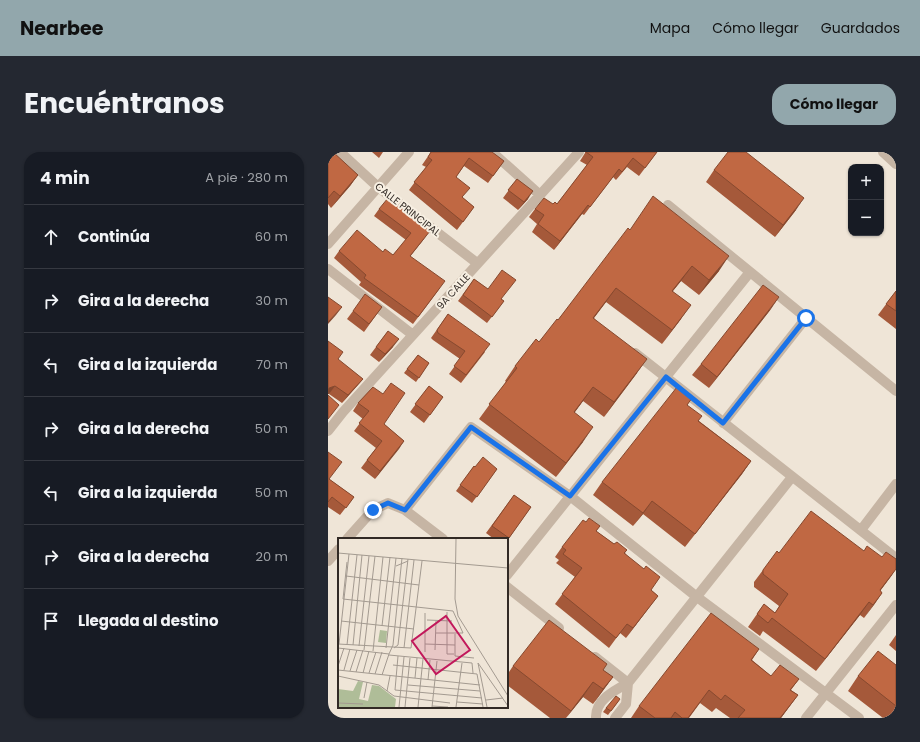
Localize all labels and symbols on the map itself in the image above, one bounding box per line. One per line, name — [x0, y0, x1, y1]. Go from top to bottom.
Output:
street label: CALLE PRINCIPAL — [372, 179, 444, 240]
street label: 9A CALLE — [433, 270, 474, 313]
route start — [797, 309, 815, 327]
route end — [364, 501, 382, 519]
inset map — [338, 538, 508, 708]

